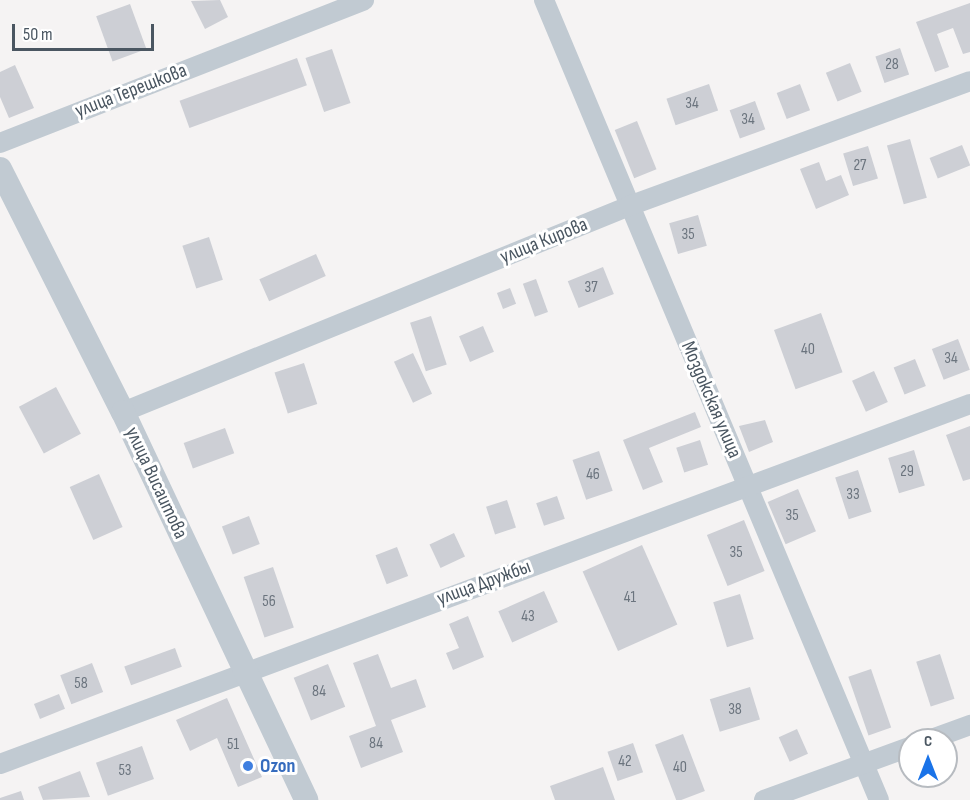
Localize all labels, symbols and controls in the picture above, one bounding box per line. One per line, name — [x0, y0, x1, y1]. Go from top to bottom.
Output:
scale bar — [15, 12, 158, 50]
text: 50 m — [23, 24, 53, 45]
house number: 28 — [885, 55, 899, 75]
street label: улица Терешкова — [72, 59, 190, 123]
house number: 34 — [685, 94, 699, 114]
house number: 34 — [741, 110, 755, 130]
house number: 27 — [853, 156, 867, 176]
street label: улица Кирова — [497, 213, 591, 269]
house number: 35 — [681, 225, 695, 245]
house number: 37 — [584, 278, 598, 298]
street label: Моздокская улица — [676, 338, 746, 462]
house number: 40 — [801, 340, 815, 360]
house number: 34 — [944, 349, 958, 369]
street label: улица Висаитова — [120, 423, 192, 543]
house number: 29 — [900, 462, 914, 482]
house number: 46 — [586, 465, 600, 485]
house number: 33 — [846, 485, 860, 505]
house number: 35 — [785, 506, 799, 526]
house number: 35 — [729, 543, 743, 563]
street label: улица Дружбы — [434, 555, 534, 611]
house number: 41 — [624, 588, 636, 608]
house number: 56 — [262, 592, 276, 612]
house number: 43 — [521, 607, 535, 627]
house number: 58 — [74, 674, 88, 694]
house number: 84 — [312, 682, 326, 702]
house number: 38 — [728, 700, 742, 720]
north arrow — [898, 728, 958, 788]
text: С — [924, 732, 932, 751]
house number: 84 — [369, 734, 383, 754]
house number: 51 — [227, 735, 239, 755]
house number: 42 — [618, 752, 632, 772]
place label: Ozon — [260, 754, 295, 778]
house number: 40 — [673, 758, 687, 778]
marker: Ozon — [241, 759, 255, 773]
house number: 53 — [118, 761, 132, 781]

